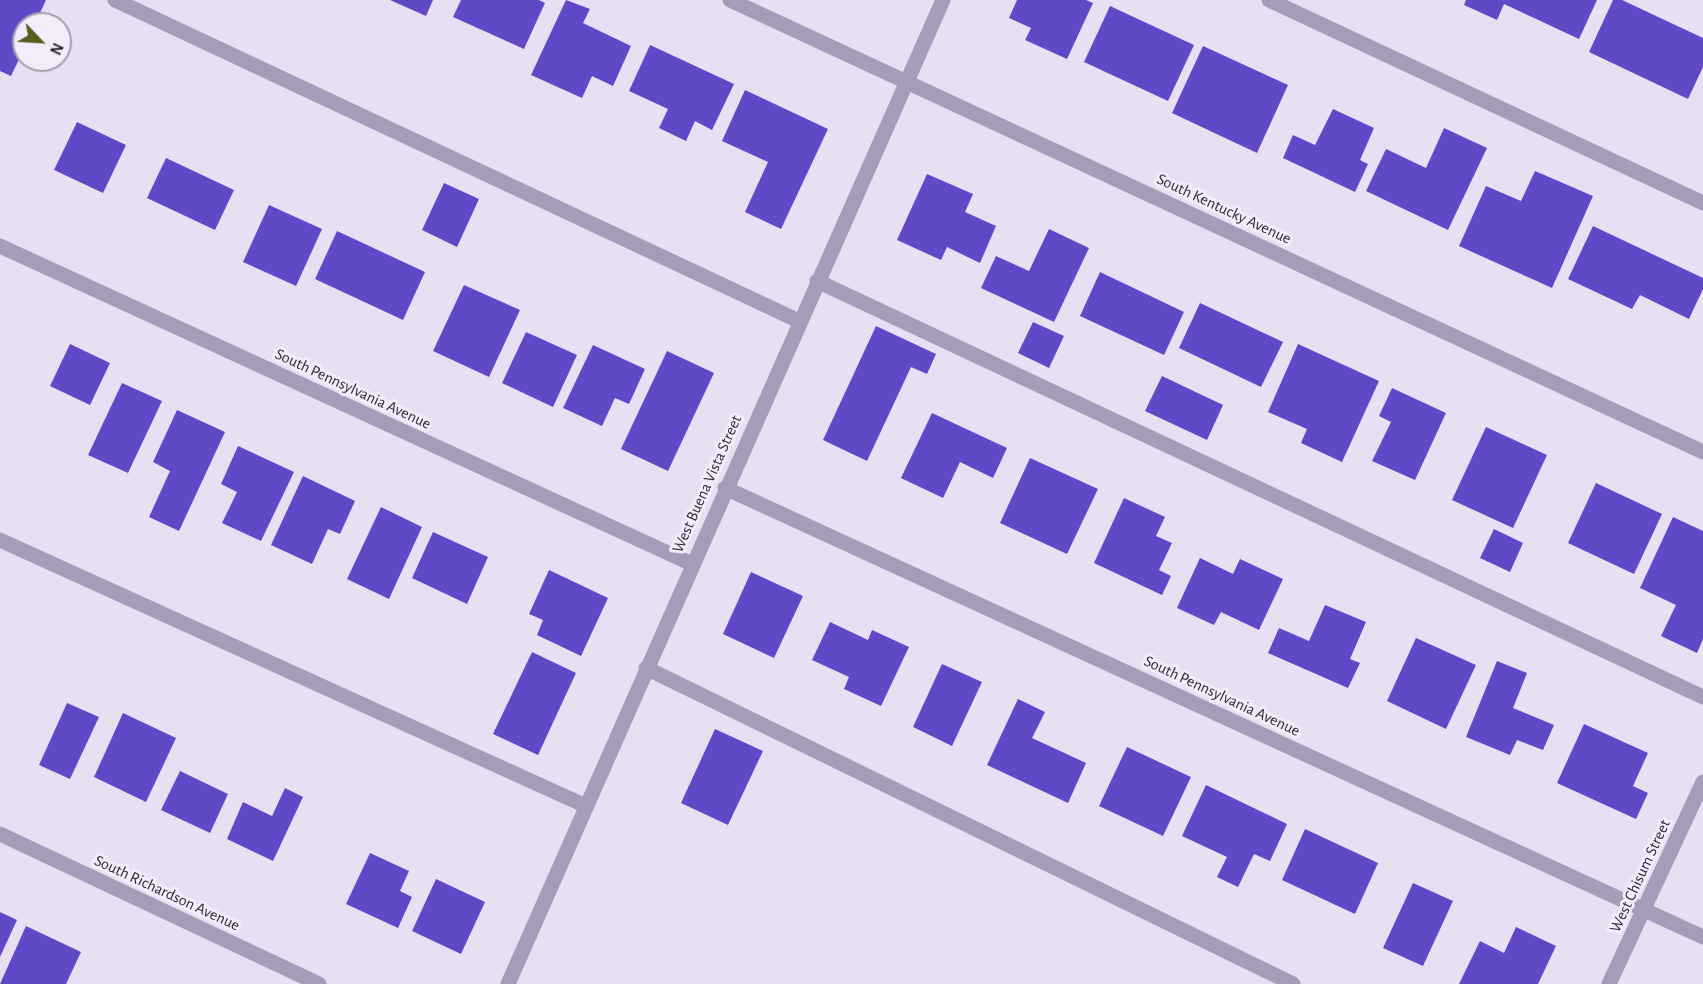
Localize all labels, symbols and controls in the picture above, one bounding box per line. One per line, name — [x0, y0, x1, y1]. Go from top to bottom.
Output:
north arrow — [12, 12, 72, 72]
text: N — [47, 40, 66, 57]
street label: South Kentucky Avenue — [1154, 169, 1294, 249]
street label: South Pennsylvania Avenue — [272, 344, 434, 434]
street label: West Buena Vista Street — [668, 412, 746, 556]
street label: South Pennsylvania Avenue — [1141, 651, 1303, 741]
street label: West Chisum Street — [1605, 817, 1675, 935]
street label: South Richardson Avenue — [91, 851, 243, 935]

